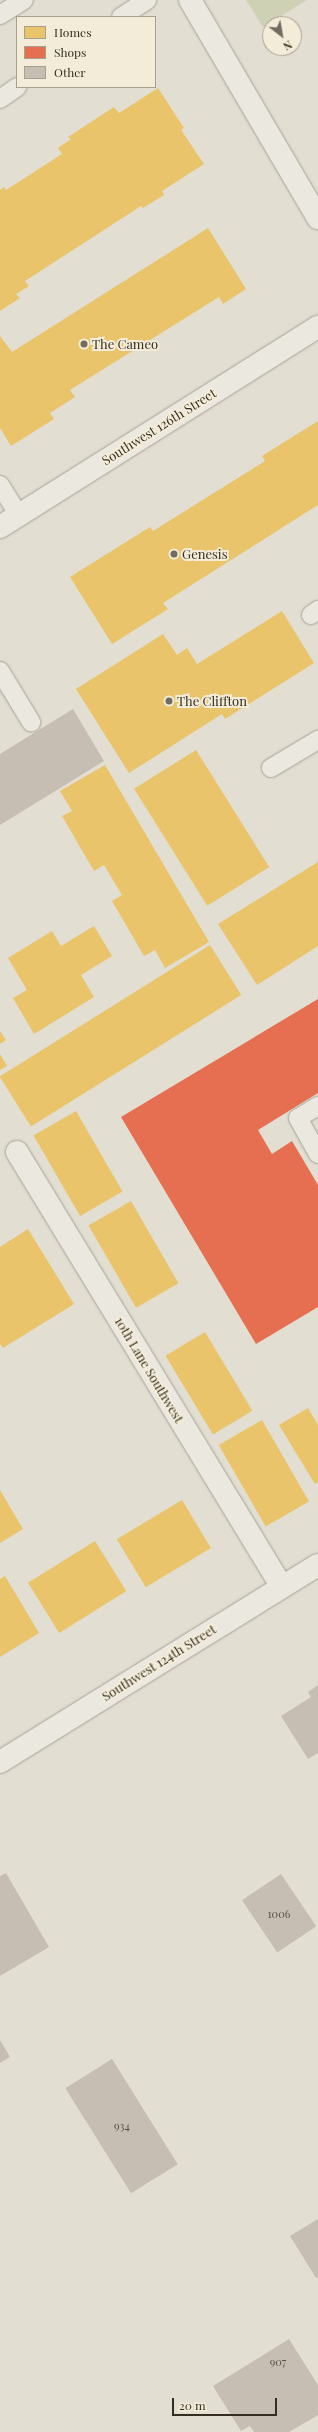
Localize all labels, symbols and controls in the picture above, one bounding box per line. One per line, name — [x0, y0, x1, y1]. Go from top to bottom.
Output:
legend — [16, 16, 156, 88]
north arrow — [262, 16, 302, 56]
text: Homes — [54, 24, 92, 40]
text: N — [281, 37, 295, 54]
text: Shops — [54, 44, 86, 60]
text: Other — [54, 64, 86, 80]
place label: The Cameo — [92, 336, 158, 352]
marker: The Cameo — [79, 339, 89, 349]
street label: Southwest 126th Street — [99, 385, 219, 469]
place label: Genesis — [182, 546, 227, 562]
marker: Genesis — [169, 549, 179, 559]
place label: The Cliffton — [177, 693, 247, 709]
marker: The Cliffton — [164, 696, 174, 706]
street label: 10th Lane Southwest — [111, 1314, 187, 1426]
street label: Southwest 124th Street — [99, 1621, 219, 1705]
house number: 1006 — [268, 1907, 290, 1921]
house number: 934 — [114, 2119, 130, 2133]
house number: 907 — [270, 2355, 286, 2369]
scale bar — [174, 2390, 279, 2416]
text: 20 m — [179, 2397, 206, 2413]

